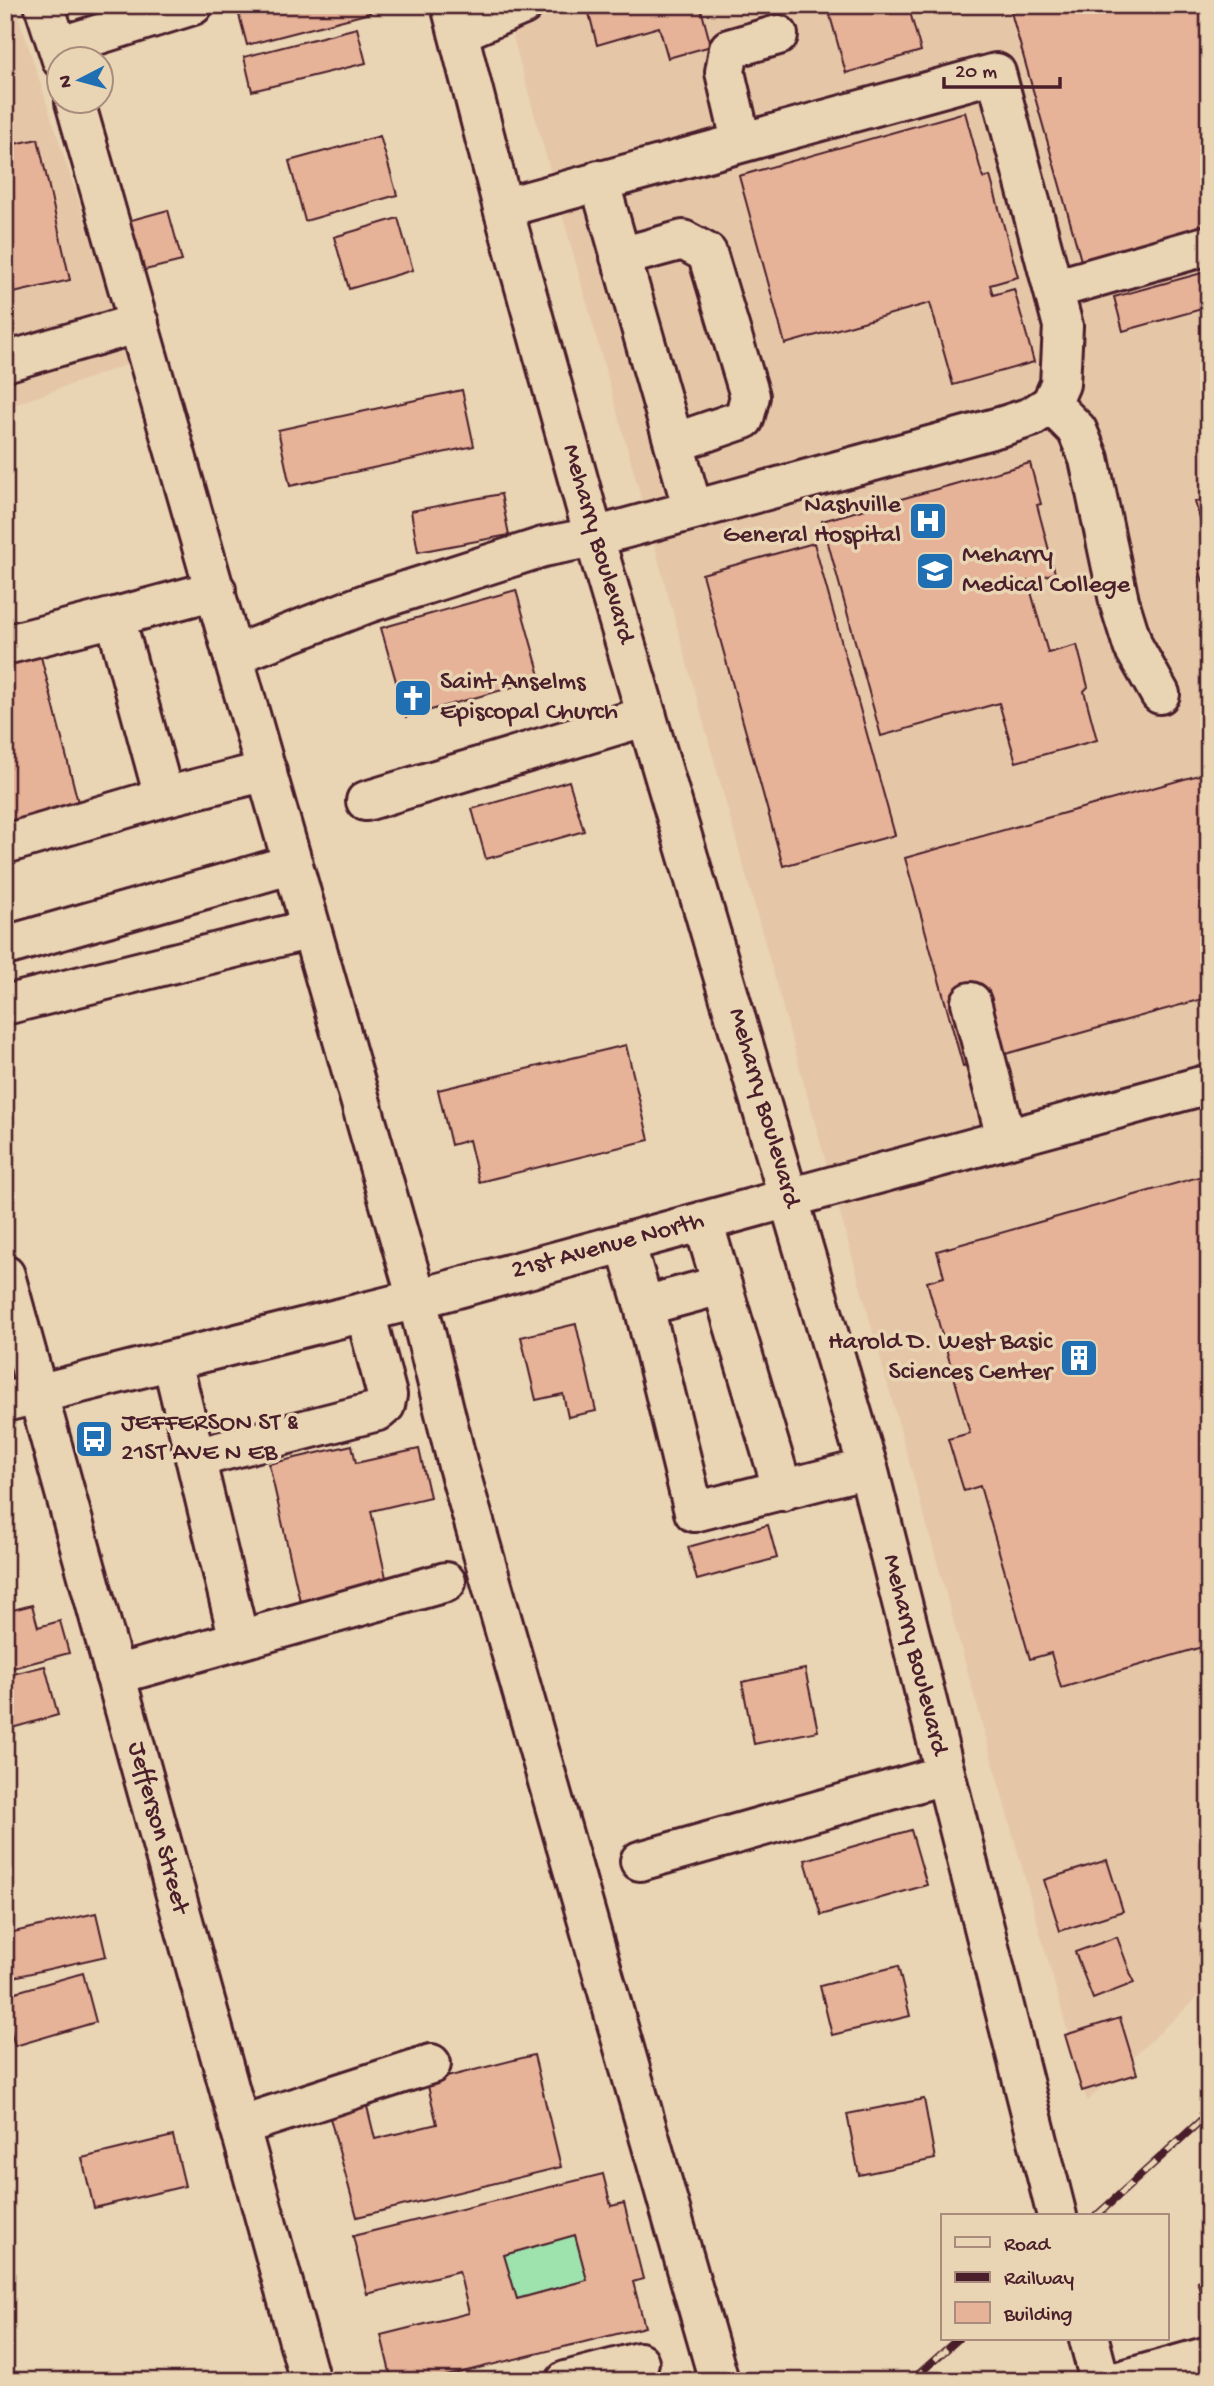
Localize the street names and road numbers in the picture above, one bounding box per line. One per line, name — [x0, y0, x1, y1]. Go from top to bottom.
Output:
street label: Meharry Boulevard — [554, 441, 641, 649]
street label: Meharry Boulevard — [720, 1005, 807, 1213]
street label: 21st Avenue North — [508, 1206, 708, 1288]
street label: Meharry Boulevard — [874, 1551, 954, 1760]
street label: Jefferson Street — [119, 1739, 195, 1920]

